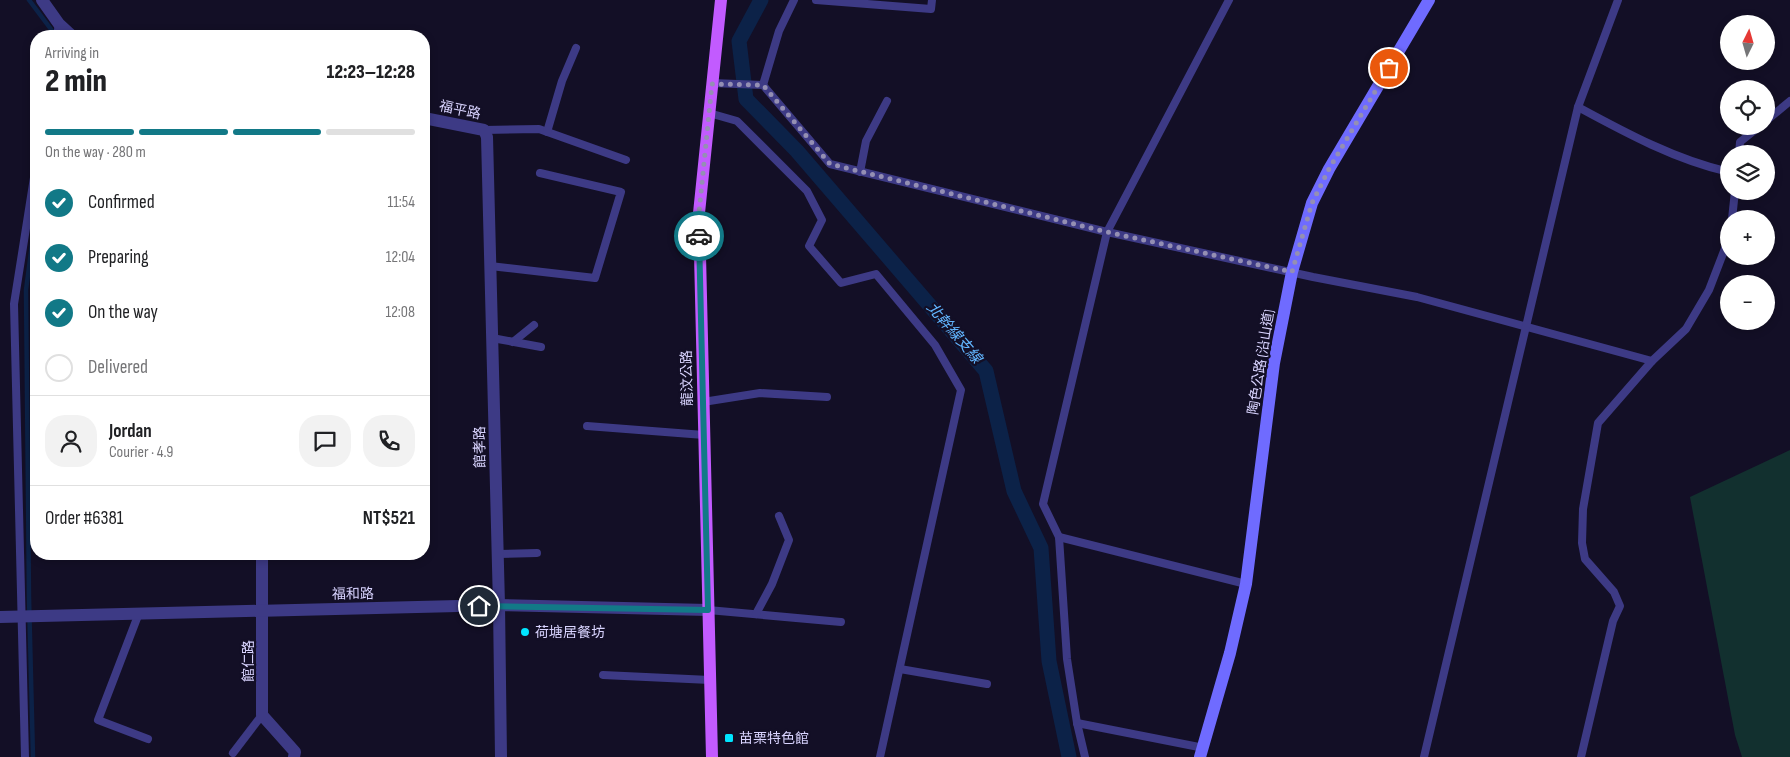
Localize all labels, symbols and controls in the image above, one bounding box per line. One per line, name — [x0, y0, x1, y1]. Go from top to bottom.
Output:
north arrow — [1720, 15, 1775, 70]
map controls — [1720, 15, 1775, 330]
text: Arriving in — [45, 44, 99, 63]
pin — [1368, 47, 1410, 89]
icon: bag — [1375, 54, 1403, 82]
text: 12:23–12:28 — [326, 61, 415, 84]
text: 2 min — [45, 62, 107, 101]
button: locate — [1720, 80, 1775, 135]
street label: 福平路 — [438, 97, 482, 123]
text: On the way · 280 m — [45, 143, 146, 162]
button: layers — [1720, 145, 1775, 200]
icon: check — [45, 189, 73, 217]
text: Confirmed — [88, 191, 155, 214]
text: 11:54 — [388, 193, 415, 212]
button: + — [1720, 210, 1775, 265]
courier — [674, 211, 724, 261]
icon: car — [685, 222, 713, 250]
icon: check — [45, 244, 73, 272]
text: Preparing — [88, 246, 149, 269]
text: 12:04 — [386, 248, 415, 267]
button: − — [1720, 275, 1775, 330]
water label: 北幹線支線 — [922, 298, 987, 369]
icon: check — [45, 299, 73, 327]
text: On the way — [88, 301, 158, 324]
text: 12:08 — [385, 303, 415, 322]
street label: 陶色公路 (沿山道) — [1244, 308, 1278, 416]
street label: 龍汶公路 — [678, 350, 696, 406]
text: Delivered — [88, 356, 148, 379]
button: person — [45, 415, 97, 467]
button: chat — [299, 415, 351, 467]
button: phone — [363, 415, 415, 467]
text: Jordan — [109, 420, 152, 443]
street label: 館孝路 — [471, 426, 489, 468]
text: Courier · 4.9 — [109, 443, 173, 462]
text: Order #6381 — [45, 507, 123, 530]
text: NT$521 — [363, 507, 415, 530]
street label: 福和路 — [332, 585, 374, 603]
pin — [458, 585, 500, 627]
icon: home — [465, 592, 493, 620]
place label: 荷塘居餐坊 — [535, 624, 605, 641]
marker: 荷塘居餐坊 — [519, 626, 531, 638]
street label: 館仁路 — [240, 640, 257, 682]
place label: 苗栗特色館 — [739, 730, 809, 747]
marker: 苗栗特色館 — [723, 732, 735, 744]

